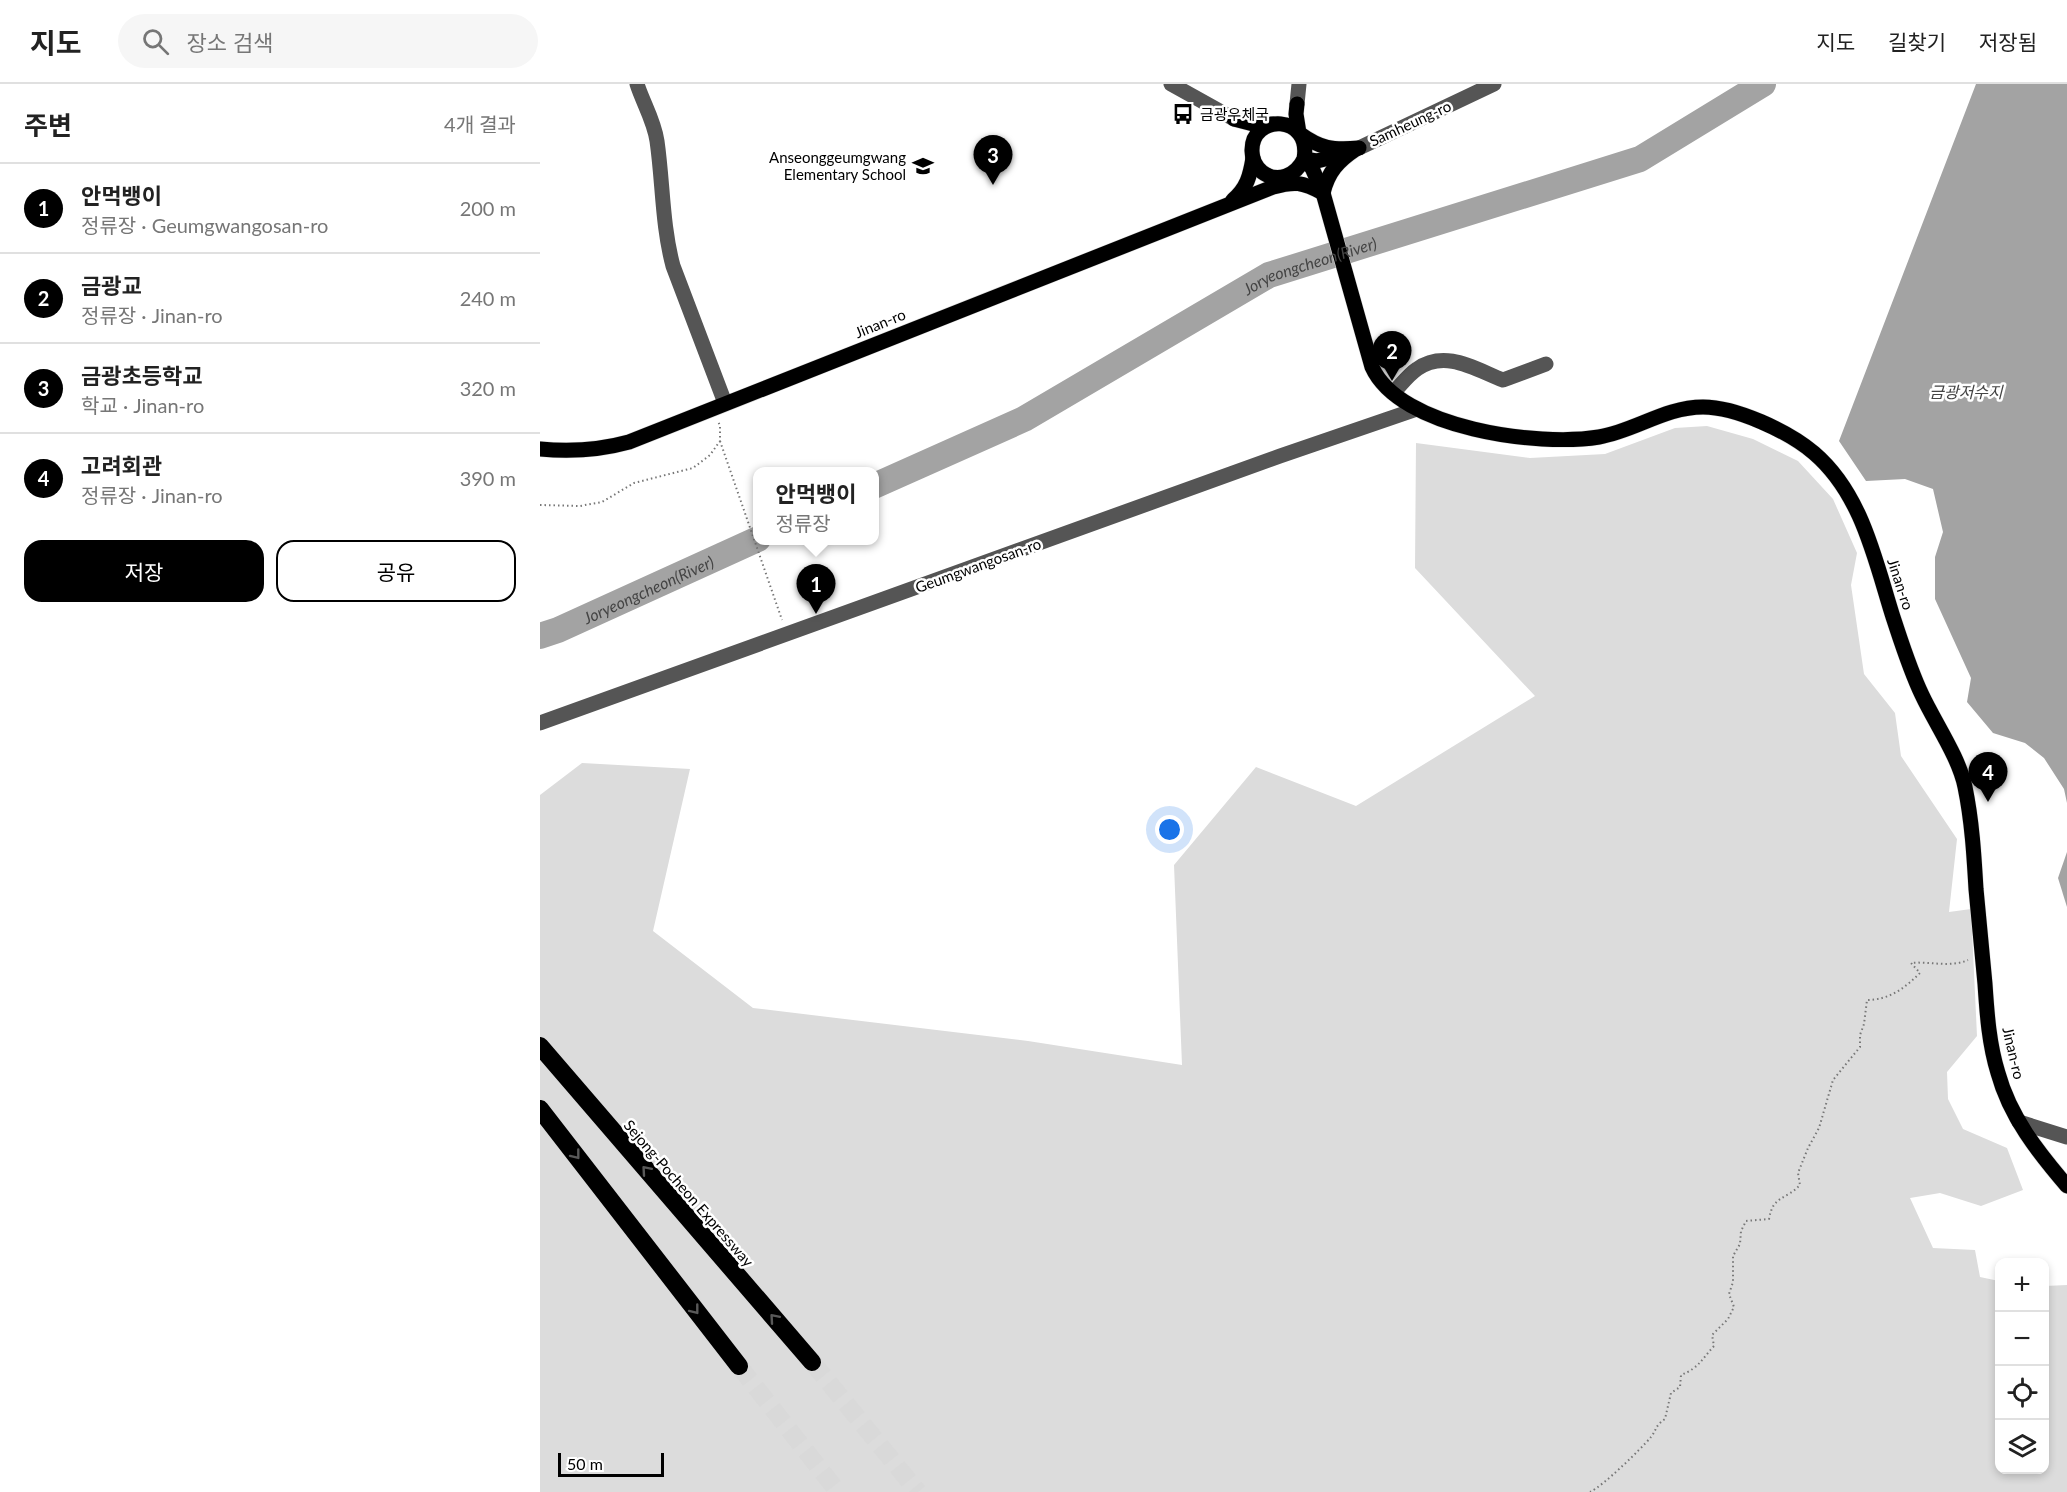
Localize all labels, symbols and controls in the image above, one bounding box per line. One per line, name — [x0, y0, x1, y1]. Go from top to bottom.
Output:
search box — [118, 14, 538, 68]
text: 지도 — [30, 25, 82, 59]
icon: search — [139, 25, 172, 58]
text: 장소 검색 — [187, 29, 273, 56]
text: 지도 — [1816, 29, 1855, 54]
text: 길찾기 — [1888, 29, 1946, 54]
text: 저장됨 — [1979, 29, 2037, 54]
street label: Samheung-ro — [1366, 96, 1454, 150]
bus stop icon: 금광우체국 — [1171, 102, 1195, 126]
place label: 금광우체국 — [1200, 105, 1269, 123]
text: 주변 — [24, 109, 72, 141]
text: 4개 결과 — [444, 112, 516, 136]
pin: 3 — [974, 135, 1012, 185]
place label: Anseonggeumgwang Elementary School — [769, 148, 906, 183]
school or university icon: Anseonggeumgwang Elementary School — [911, 154, 935, 178]
text: 안먹뱅이 — [81, 182, 162, 209]
text: 1 — [38, 196, 49, 220]
text: 200 m — [460, 196, 516, 220]
text: 정류장 · Geumgwangosan-ro — [81, 213, 328, 237]
water label: Joryeongcheon(River) — [1238, 232, 1379, 298]
text: 금광교 — [81, 272, 142, 299]
text: 2 — [38, 286, 49, 310]
text: 240 m — [460, 286, 516, 310]
text: 정류장 · Jinan-ro — [81, 303, 223, 327]
street label: Jinan-ro — [852, 305, 908, 341]
pin: 2 — [1372, 332, 1412, 381]
text: 금광초등학교 — [81, 362, 202, 389]
text: 3 — [38, 376, 49, 400]
text: 320 m — [460, 376, 516, 400]
water label: 금광저수지 — [1929, 382, 2004, 401]
text: 학교 · Jinan-ro — [81, 393, 204, 417]
text: 고려회관 — [81, 452, 162, 479]
text: 4 — [38, 466, 49, 490]
text: 390 m — [460, 466, 516, 490]
popup — [753, 467, 879, 545]
text: 안먹뱅이 — [776, 480, 856, 507]
text: 정류장 · Jinan-ro — [81, 483, 223, 507]
text: 정류장 — [776, 511, 831, 535]
street label: Geumgwangosan-ro — [913, 534, 1043, 596]
button: 저장 — [24, 540, 264, 602]
button: 공유 — [276, 540, 516, 602]
water label: Joryeongcheon(River) — [579, 551, 716, 627]
street label: Jinan-ro — [1884, 556, 1918, 612]
pin: 1 — [796, 564, 836, 614]
pin: 4 — [1968, 752, 2008, 802]
your location — [1155, 815, 1184, 844]
street label: Jinan-ro — [1999, 1025, 2029, 1081]
street label: Sejong-Pocheon Expressway — [620, 1116, 758, 1270]
one-way arrow — [568, 1149, 579, 1160]
one-way arrow — [642, 1166, 653, 1177]
map controls — [1995, 1258, 2049, 1474]
button: + — [1995, 1258, 2049, 1312]
one-way arrow — [688, 1303, 699, 1314]
button: − — [1995, 1312, 2049, 1366]
one-way arrow — [770, 1314, 781, 1324]
button: locate — [1995, 1366, 2049, 1420]
button: layers — [1995, 1420, 2049, 1474]
scale bar — [558, 1450, 664, 1478]
text: 50 m — [567, 1454, 603, 1473]

